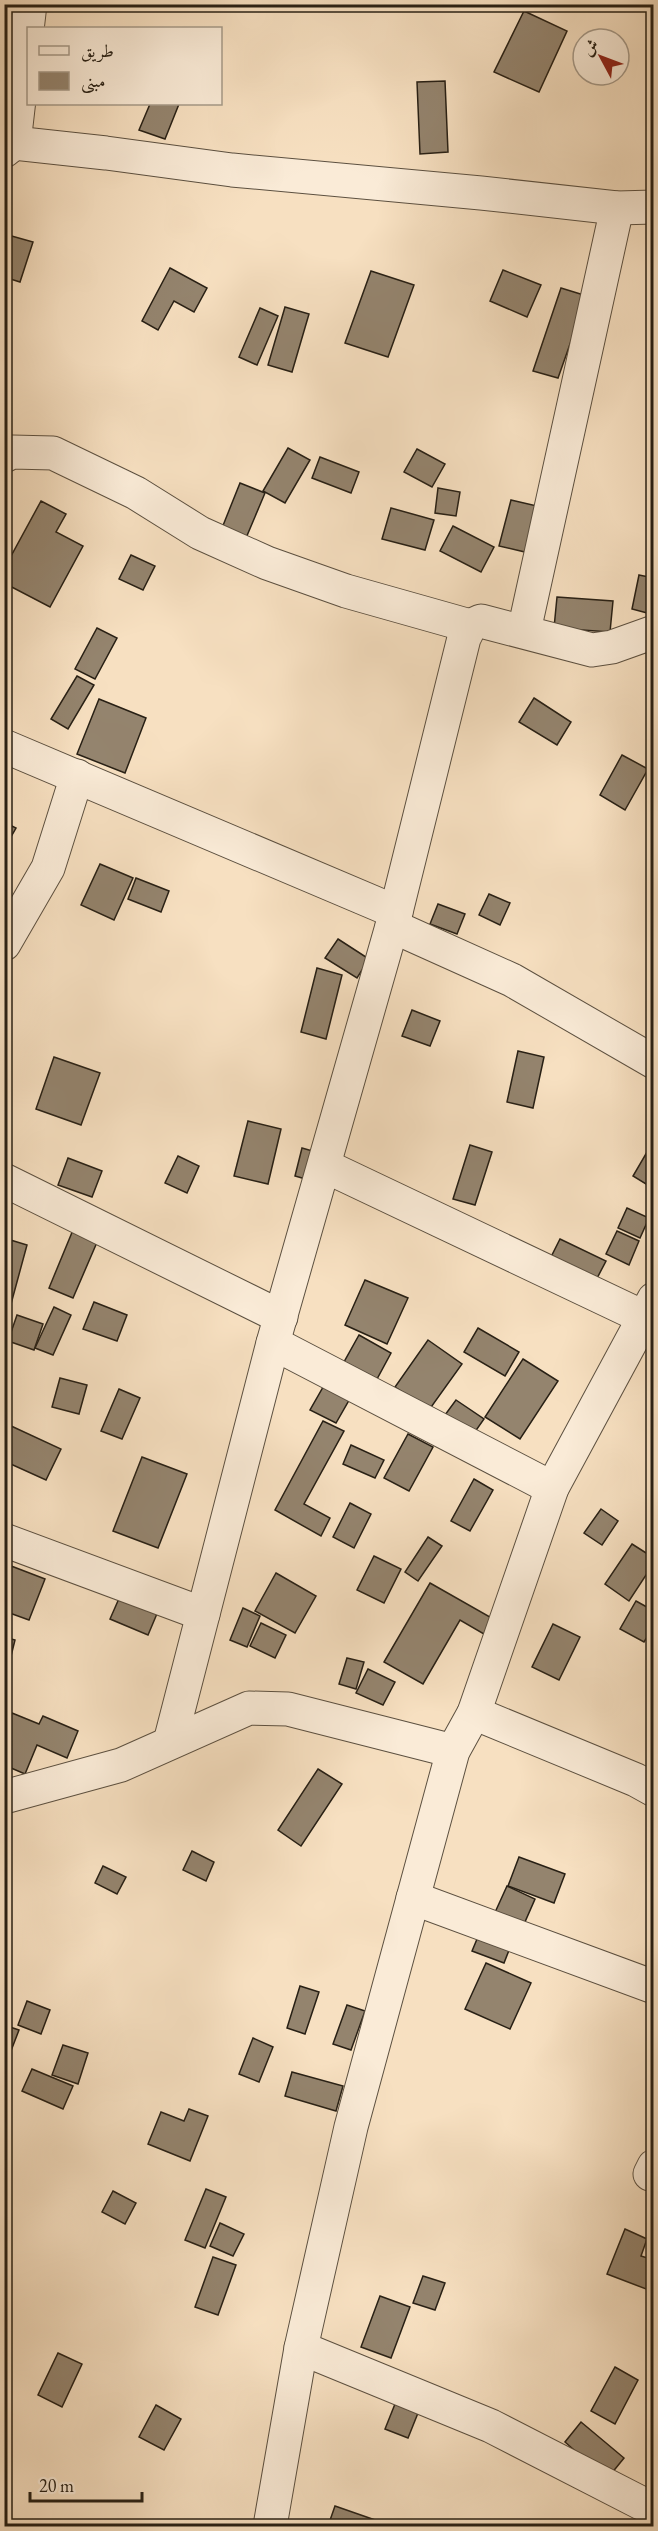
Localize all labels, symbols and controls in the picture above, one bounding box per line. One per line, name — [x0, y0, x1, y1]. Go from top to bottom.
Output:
legend — [27, 27, 222, 105]
north arrow — [571, 27, 631, 87]
text: ش — [577, 35, 603, 60]
text: طريق — [81, 39, 114, 63]
text: مبنى — [81, 69, 106, 94]
scale bar — [30, 2465, 142, 2503]
text: 20 m — [39, 2474, 74, 2497]

